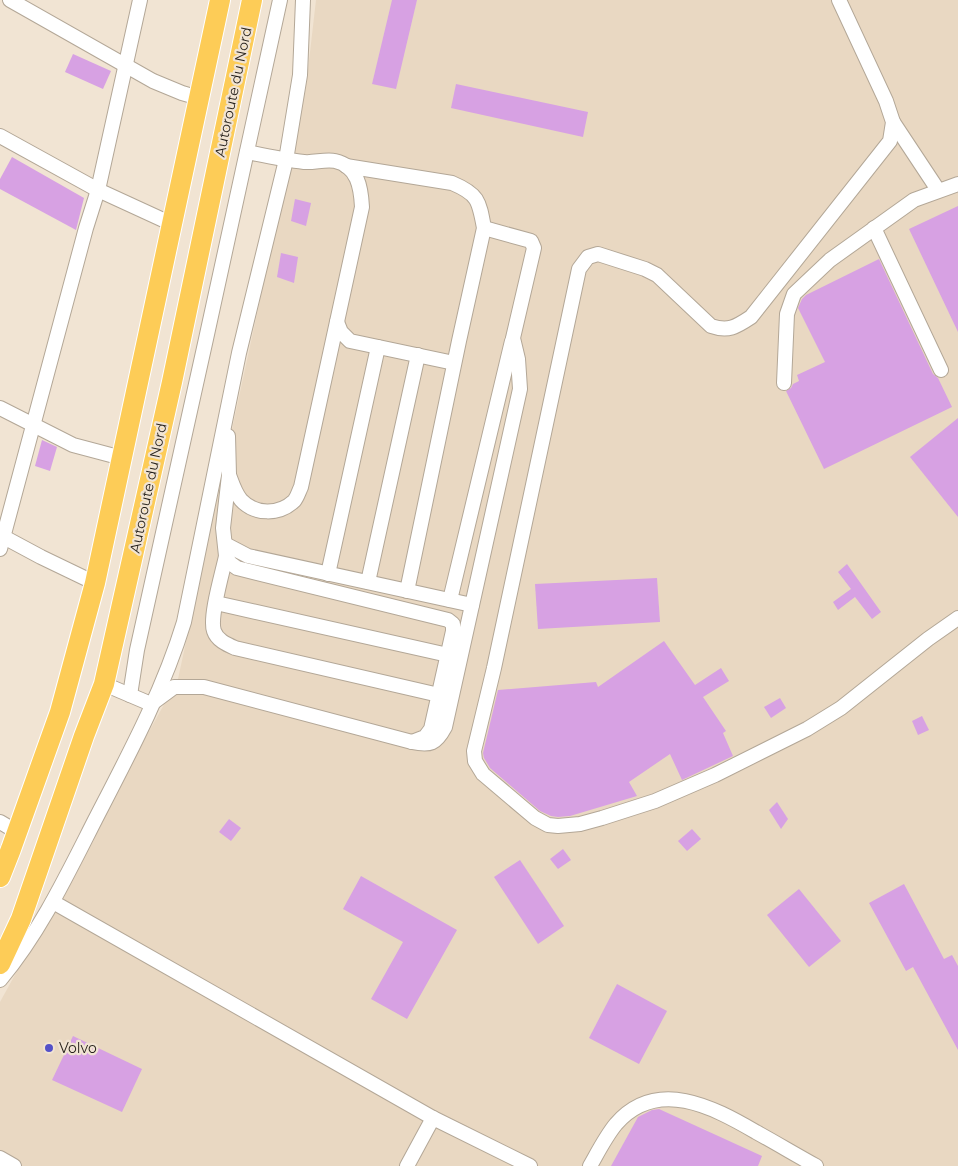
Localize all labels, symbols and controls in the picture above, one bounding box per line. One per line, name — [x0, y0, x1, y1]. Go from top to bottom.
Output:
street label: Autoroute du Nord — [210, 25, 256, 159]
street label: Autoroute du Nord — [125, 421, 171, 555]
place label: Volvo — [59, 1039, 97, 1057]
marker: Volvo — [43, 1042, 55, 1054]

